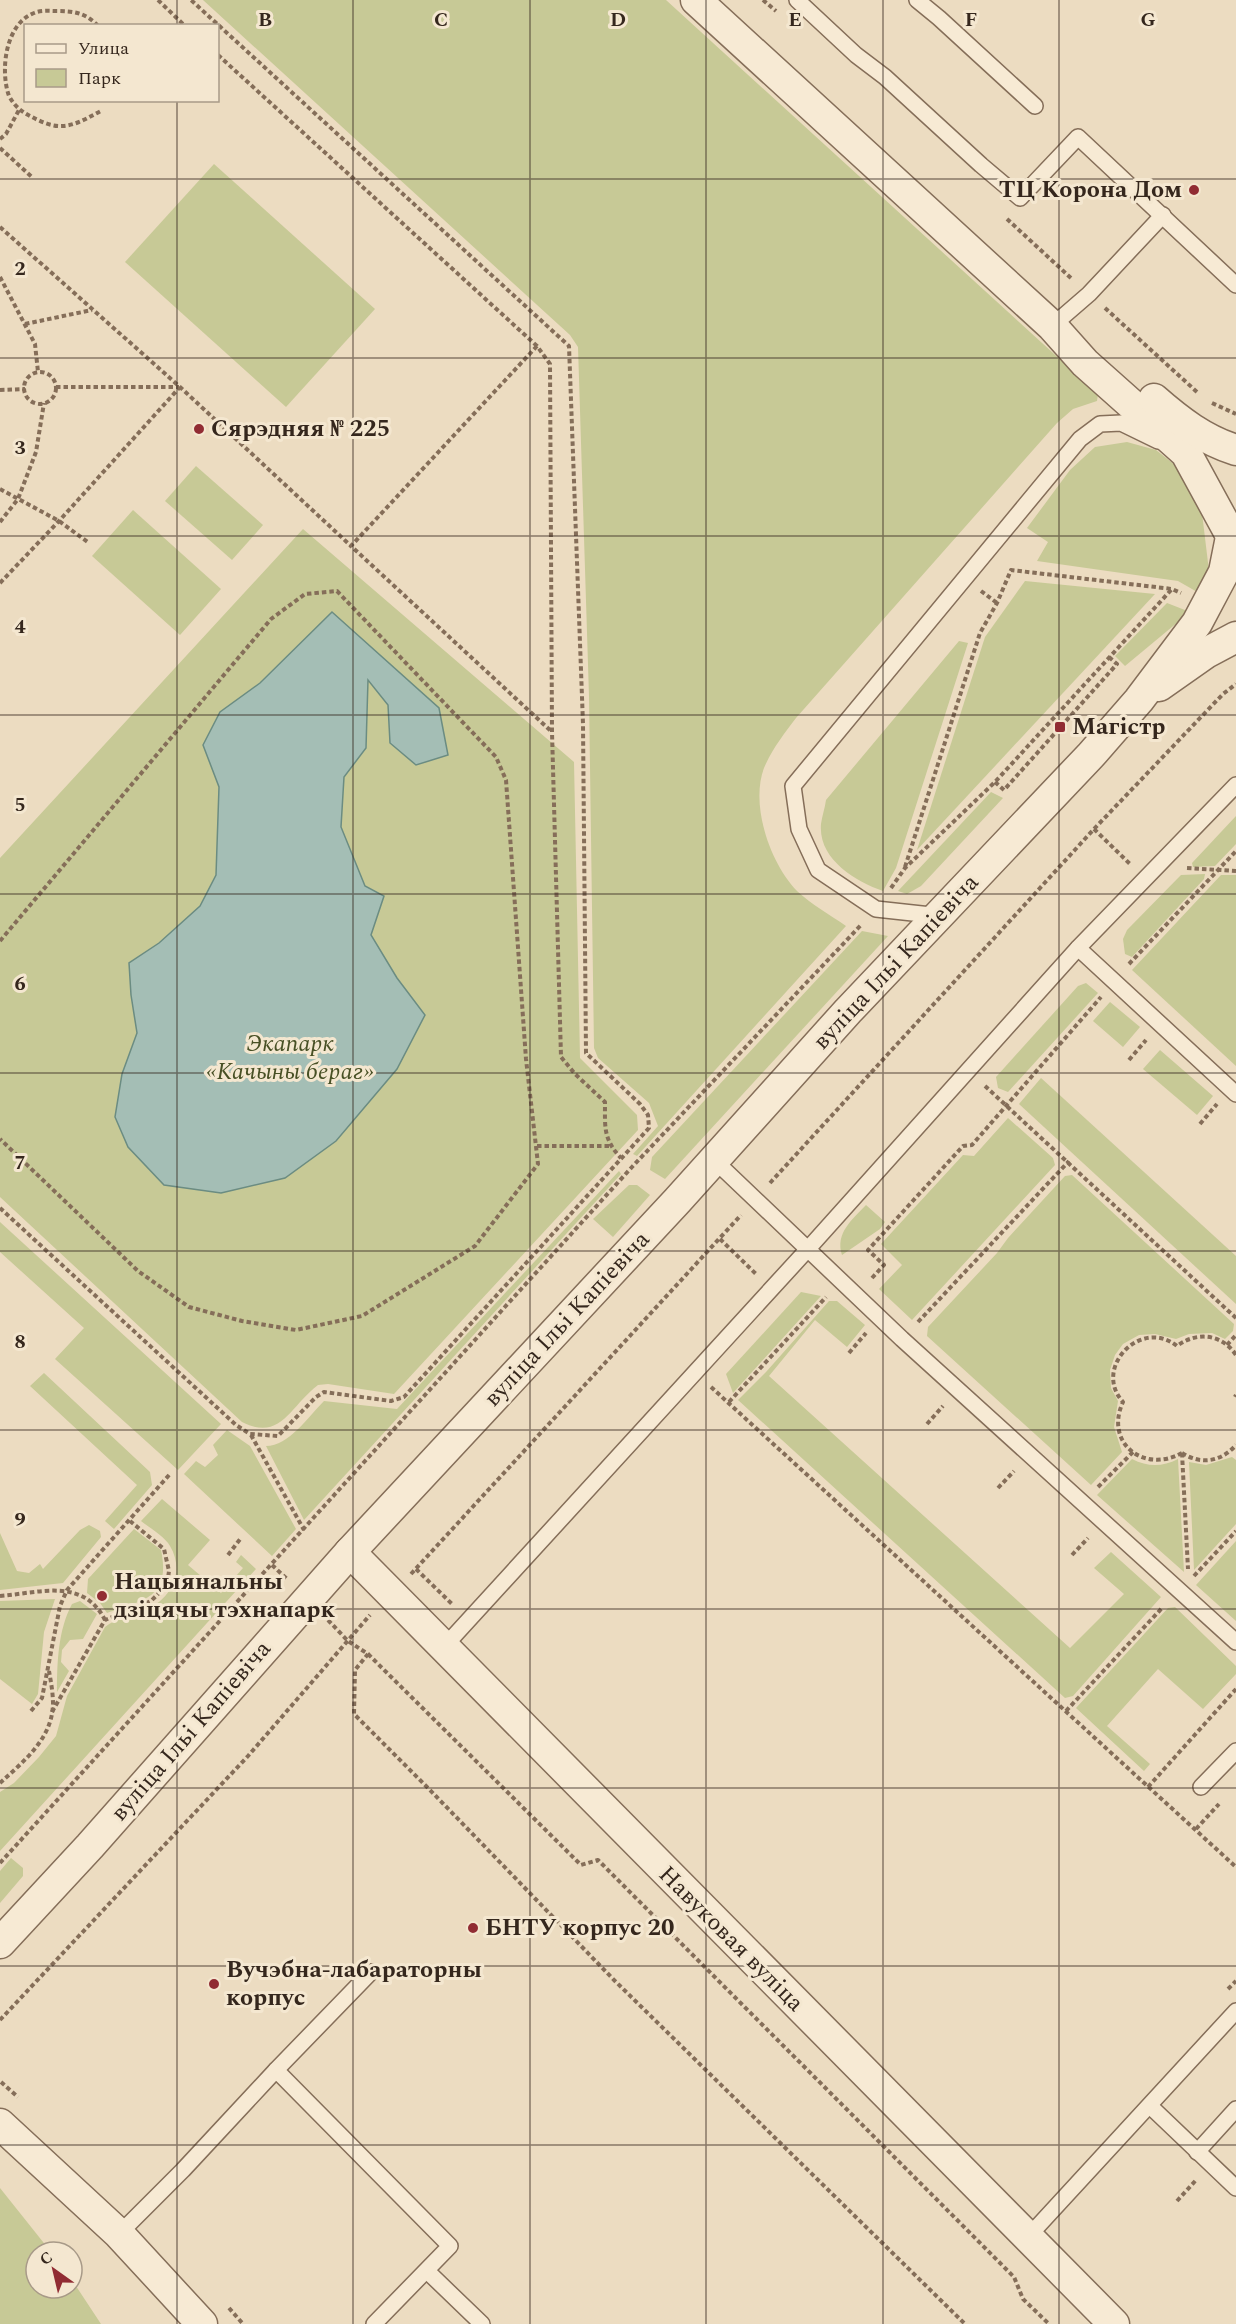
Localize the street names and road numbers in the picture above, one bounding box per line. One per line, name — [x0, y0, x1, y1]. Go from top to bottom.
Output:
street label: вуліца Ільі Капіевіча — [805, 866, 988, 1058]
street label: вуліца Ільі Капіевіча — [476, 1223, 659, 1415]
street label: вуліца Ільі Капіевіча — [102, 1632, 280, 1829]
street label: Навуковая вуліца — [650, 1858, 813, 2021]

